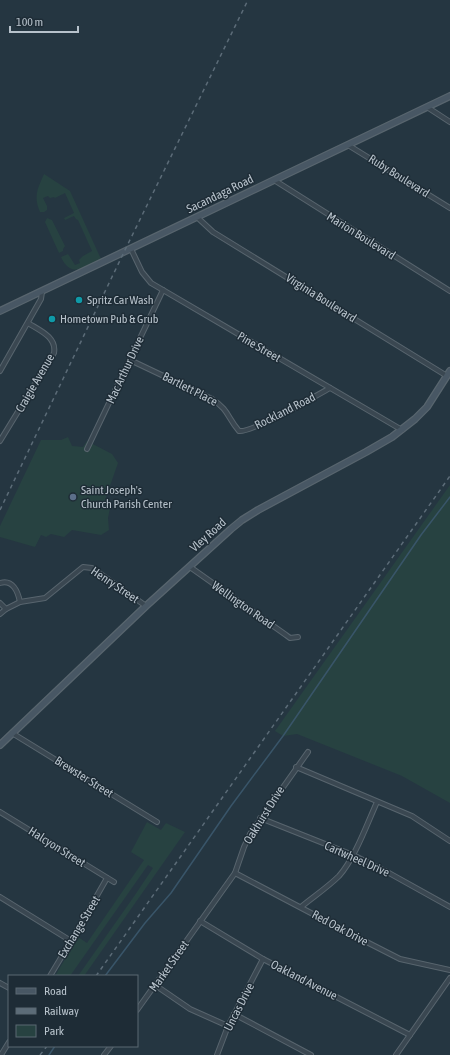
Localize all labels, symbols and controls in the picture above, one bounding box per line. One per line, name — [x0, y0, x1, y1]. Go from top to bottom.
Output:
scale bar — [10, 8, 78, 34]
text: 100 m — [16, 15, 43, 29]
street label: Ruby Boulevard — [366, 152, 432, 200]
street label: Sacandaga Road — [184, 172, 256, 216]
street label: Marion Boulevard — [324, 209, 398, 263]
street label: Virginia Boulevard — [283, 271, 359, 325]
place label: Spritz Car Wash — [87, 293, 154, 307]
marker: Spritz Car Wash — [74, 295, 84, 305]
place label: Hometown Pub & Grub — [60, 312, 159, 326]
marker: Hometown Pub & Grub — [47, 314, 57, 324]
street label: Pine Street — [235, 329, 284, 365]
street label: Mac Arthur Drive — [103, 334, 147, 406]
street label: Craigie Avenue — [13, 351, 57, 415]
street label: Bartlett Place — [160, 369, 220, 409]
street label: Rockland Road — [252, 390, 318, 432]
place label: Saint Joseph's Church Parish Center — [81, 483, 172, 511]
marker: Saint Joseph's Church Parish Center — [68, 492, 78, 502]
street label: Vley Road — [187, 515, 229, 555]
street label: Henry Street — [88, 564, 142, 606]
street label: Wellington Road — [209, 578, 277, 632]
street label: Brewster Street — [52, 754, 116, 801]
street label: Oakhurst Drive — [241, 783, 287, 847]
street label: Halcyon Street — [26, 824, 88, 870]
street label: Cartwheel Drive — [322, 838, 392, 880]
street label: Exchange Street — [55, 893, 103, 961]
street label: Red Oak Drive — [310, 907, 370, 949]
street label: Market Street — [146, 937, 192, 994]
street label: Oakland Avenue — [268, 957, 340, 1003]
legend — [8, 975, 138, 1047]
street label: Uncas Drive — [221, 981, 257, 1033]
text: Road — [44, 984, 67, 998]
text: Railway — [44, 1004, 79, 1018]
text: Park — [44, 1024, 65, 1038]

